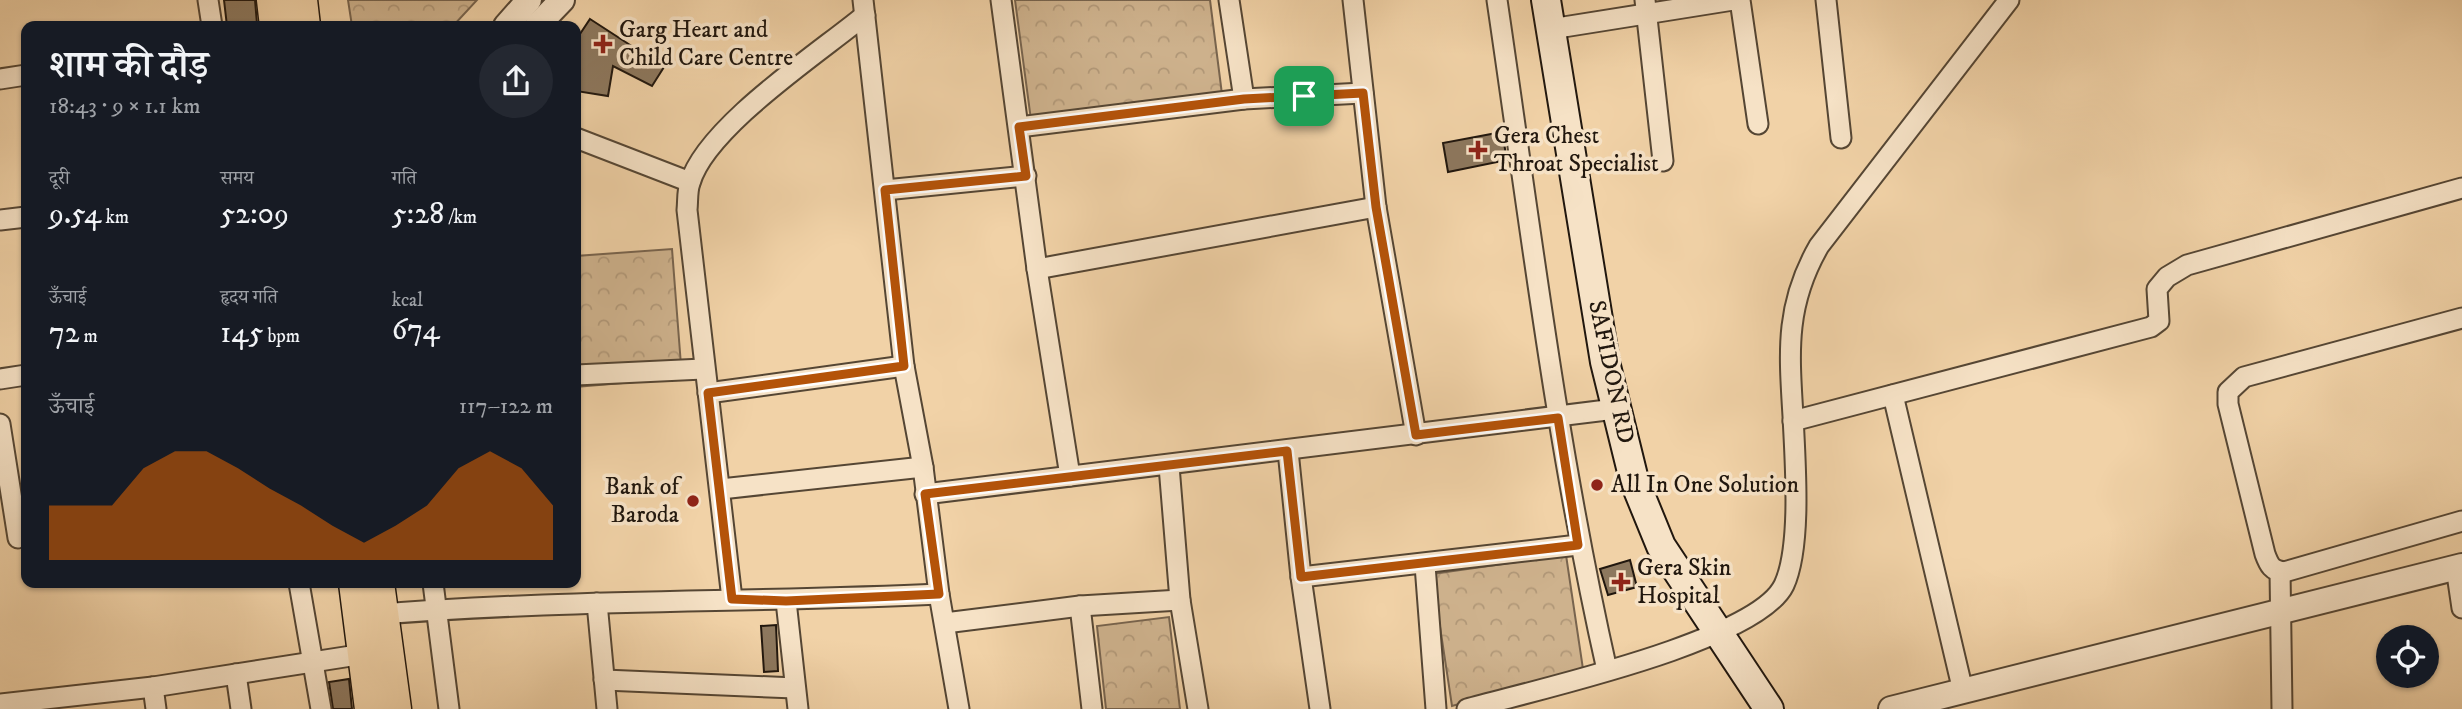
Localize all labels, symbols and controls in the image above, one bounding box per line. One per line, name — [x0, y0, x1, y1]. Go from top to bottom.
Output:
place label: Garg Heart and Child Care Centre — [619, 15, 793, 73]
marker: Garg Heart and Child Care Centre — [593, 34, 613, 54]
text: शाम की दौड़ — [49, 42, 208, 90]
button: share — [479, 44, 553, 118]
pin — [1274, 66, 1334, 126]
icon: arrive — [1285, 77, 1323, 115]
text: 18:43 · 9 × 1.1 km — [49, 92, 200, 121]
place label: Gera Chest Throat Specialist — [1494, 121, 1659, 179]
marker: Gera Chest Throat Specialist — [1468, 140, 1488, 160]
text: दूरी — [49, 167, 70, 190]
text: समय — [220, 167, 254, 190]
text: गति — [392, 167, 417, 190]
text: 9.54 — [49, 196, 101, 233]
text: 52:09 — [220, 196, 289, 233]
text: 5:28 — [392, 196, 444, 233]
text: km — [101, 206, 129, 229]
text: /km — [444, 206, 477, 229]
text: ऊँचाई — [49, 286, 86, 309]
text: हृदय गति — [220, 286, 278, 309]
text: kcal — [392, 289, 423, 312]
street label: SAFIDON RD — [1581, 298, 1641, 446]
text: 674 — [392, 312, 440, 349]
text: 72 — [49, 315, 80, 352]
text: 145 — [220, 315, 263, 352]
text: m — [80, 325, 98, 348]
text: bpm — [263, 325, 300, 348]
text: ऊँचाई — [49, 392, 94, 421]
text: 117–122 m — [459, 392, 553, 421]
place label: All In One Solution — [1611, 470, 1799, 500]
place label: Bank of Baroda — [605, 472, 682, 530]
marker: All In One Solution — [1589, 477, 1605, 493]
marker: Bank of Baroda — [685, 493, 701, 509]
place label: Gera Skin Hospital — [1637, 553, 1732, 611]
marker: Gera Skin Hospital — [1611, 572, 1631, 592]
map controls — [2376, 625, 2439, 688]
button: locate — [2376, 625, 2439, 688]

